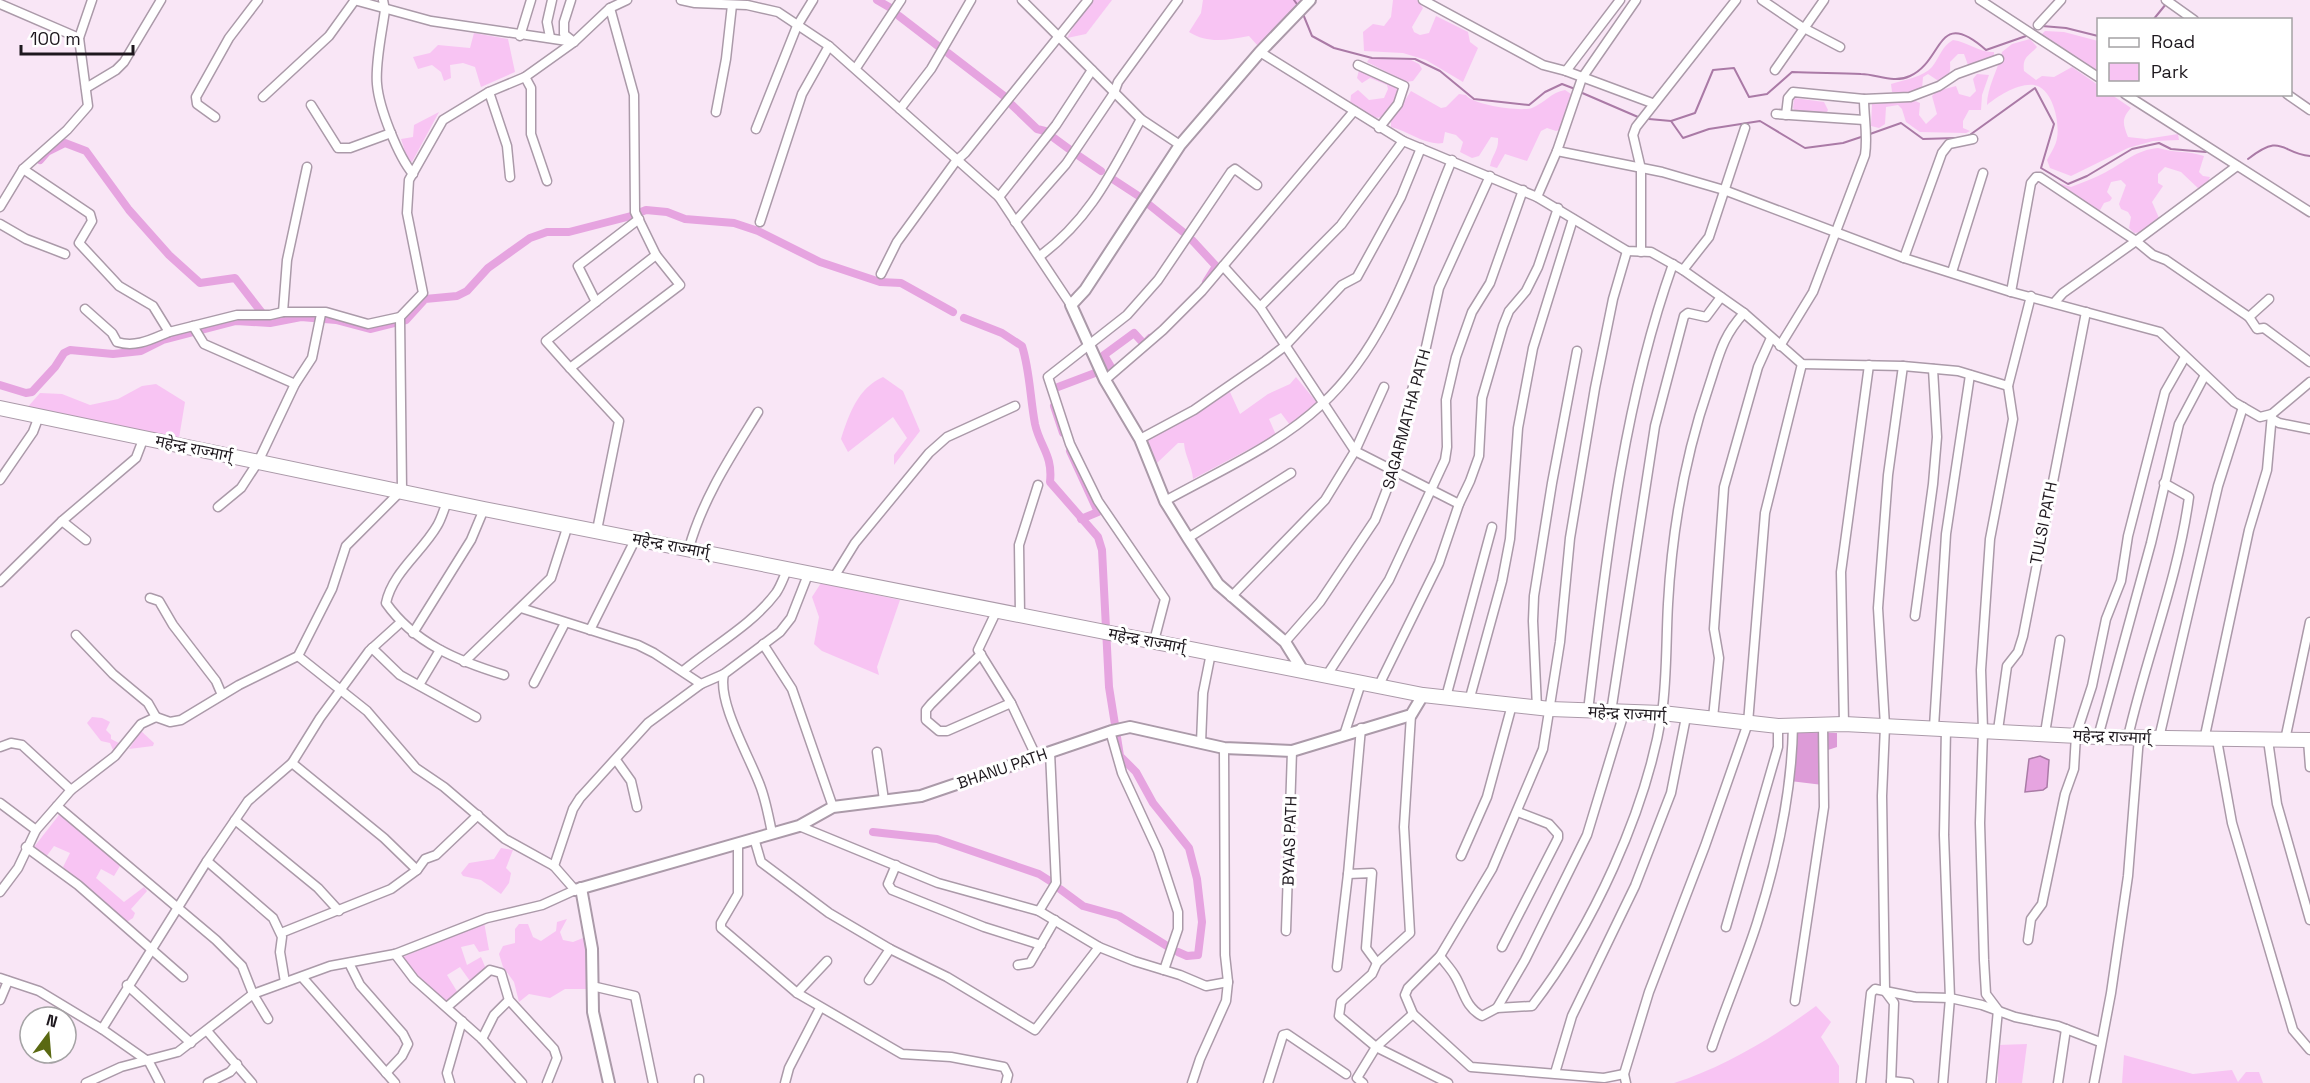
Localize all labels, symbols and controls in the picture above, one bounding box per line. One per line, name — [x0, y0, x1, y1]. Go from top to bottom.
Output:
scale bar — [21, 18, 134, 56]
legend — [2097, 18, 2292, 96]
text: 100 m — [30, 27, 81, 50]
text: Road — [2151, 30, 2195, 53]
text: Park — [2151, 60, 2189, 83]
street label: SAGARMATHA PATH — [1378, 347, 1435, 492]
street label: महेन्द्र राज्मार्ग् — [153, 430, 237, 468]
street label: TULSI PATH — [2025, 480, 2062, 566]
street label: महेन्द्र राज्मार्ग् — [631, 528, 714, 564]
street label: महेन्द्र राज्मार्ग् — [1107, 623, 1190, 659]
street label: महेन्द्र राज्मार्ग् — [1587, 701, 1670, 726]
street label: महेन्द्र राज्मार्ग् — [2073, 725, 2154, 748]
street label: BHANU PATH — [954, 743, 1050, 794]
street label: BYAAS PATH — [1277, 795, 1302, 887]
north arrow — [18, 1005, 78, 1065]
text: N — [44, 1009, 60, 1033]

